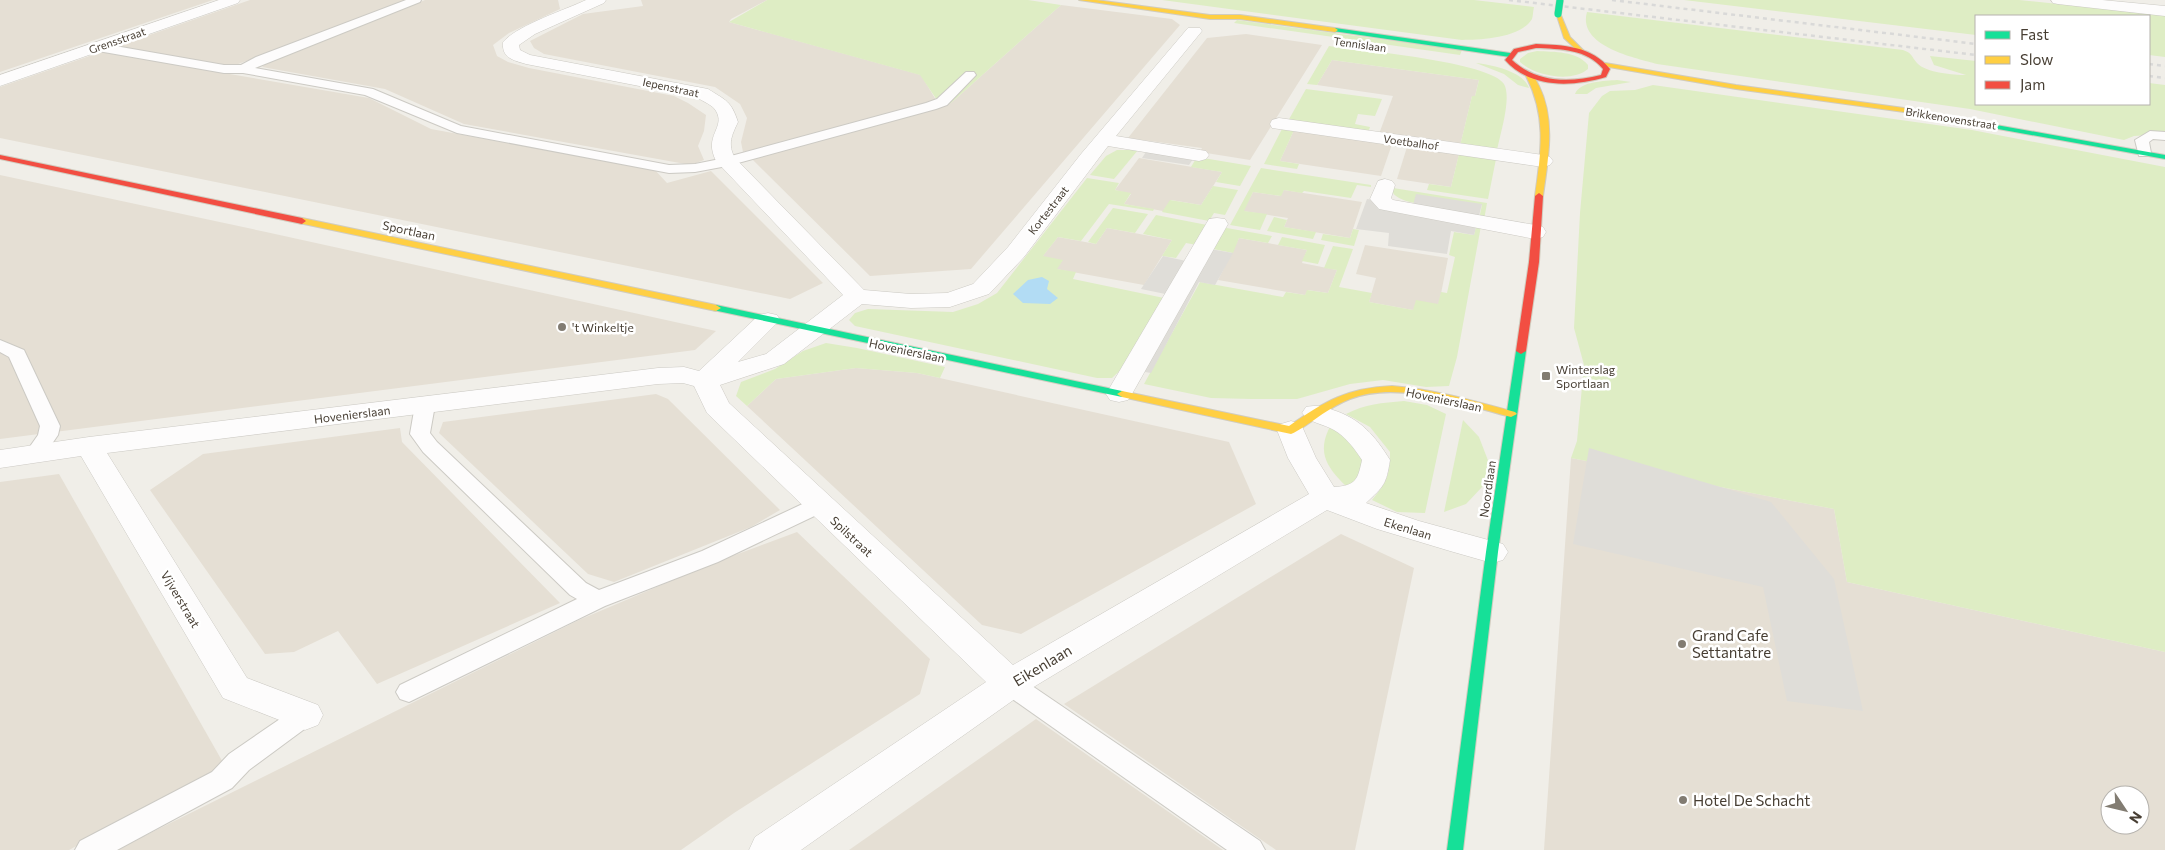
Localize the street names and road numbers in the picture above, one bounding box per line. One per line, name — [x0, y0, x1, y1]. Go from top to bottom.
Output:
street label: Grensstraat — [87, 24, 148, 56]
street label: Tennislaan — [1333, 34, 1387, 54]
street label: Iepenstraat — [642, 75, 701, 99]
street label: Brikkenovenstraat — [1905, 104, 1998, 132]
street label: Voetbalhof — [1382, 132, 1440, 152]
street label: Kortestraat — [1025, 183, 1071, 237]
street label: Sportlaan — [381, 218, 437, 242]
street label: Hovenierslaan — [868, 335, 946, 365]
street label: Hovenierslaan — [1405, 384, 1483, 414]
street label: Hovenierslaan — [313, 402, 391, 426]
street label: Noordlaan — [1476, 460, 1498, 518]
street label: Spilstraat — [828, 513, 876, 559]
street label: Ekenlaan — [1383, 514, 1433, 542]
street label: Vijverstraat — [159, 568, 203, 630]
street label: Eikenlaan — [1009, 641, 1075, 689]

